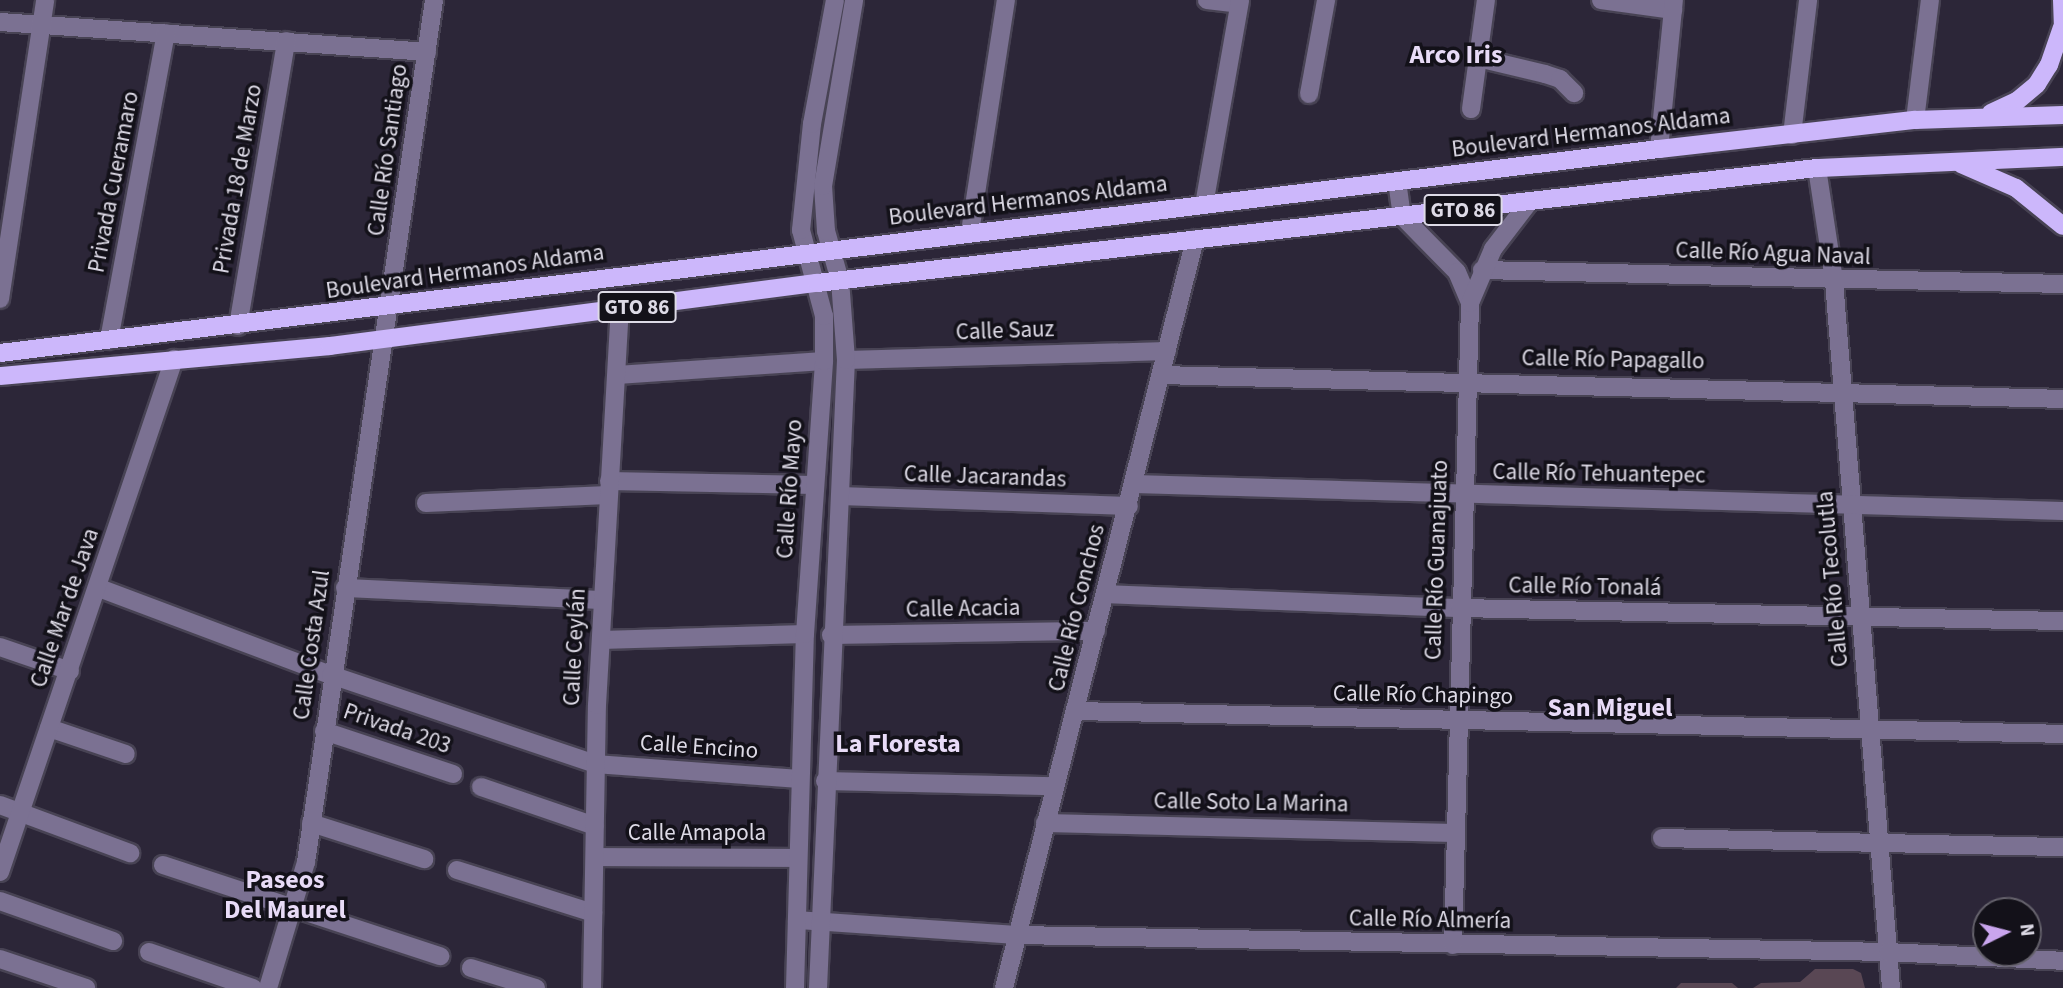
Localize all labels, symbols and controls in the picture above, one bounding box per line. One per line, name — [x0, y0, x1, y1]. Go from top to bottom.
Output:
district label: Arco Iris — [1410, 39, 1502, 71]
street label: Calle Río Santiago — [362, 62, 414, 238]
street label: Privada 18 de Marzo — [208, 82, 268, 276]
street label: Privada Cueramaro — [83, 89, 145, 275]
street label: Boulevard Hermanos Aldama — [1450, 102, 1732, 164]
street label: Boulevard Hermanos Aldama — [887, 170, 1169, 232]
road number: GTO 86 — [1423, 192, 1503, 228]
street label: Calle Río Agua Naval — [1675, 237, 1871, 271]
street label: Boulevard Hermanos Aldama — [324, 239, 606, 305]
road number: GTO 86 — [597, 290, 677, 324]
street label: Calle Sauz — [955, 315, 1055, 347]
street label: Calle Río Papagallo — [1521, 345, 1705, 375]
street label: Calle Río Mayo — [771, 418, 809, 560]
street label: Calle Río Tehuantepec — [1492, 458, 1706, 490]
street label: Calle Jacarandas — [903, 460, 1067, 494]
street label: Calle Río Guanajuato — [1420, 460, 1454, 660]
street label: Calle Río Tecolutla — [1812, 490, 1854, 668]
street label: Calle Río Conchos — [1043, 521, 1111, 695]
street label: Calle Mar de Java — [25, 525, 105, 691]
street label: Calle Costa Azul — [288, 568, 336, 722]
street label: Calle Río Tonalá — [1508, 572, 1662, 602]
street label: Calle Ceylán — [558, 587, 592, 707]
street label: Calle Acacia — [905, 594, 1021, 624]
street label: Calle Río Chapingo — [1333, 680, 1513, 710]
district label: San Miguel — [1548, 692, 1672, 724]
street label: Privada 203 — [340, 698, 454, 760]
district label: La Floresta — [835, 728, 961, 760]
street label: Calle Encino — [639, 729, 759, 765]
street label: Calle Soto La Marina — [1153, 788, 1349, 818]
street label: Calle Amapola — [628, 819, 766, 847]
district label: Paseos Del Maurel — [224, 864, 346, 926]
north arrow — [1972, 897, 2042, 967]
street label: Calle Río Almería — [1349, 905, 1511, 935]
text: N — [2012, 922, 2040, 938]

